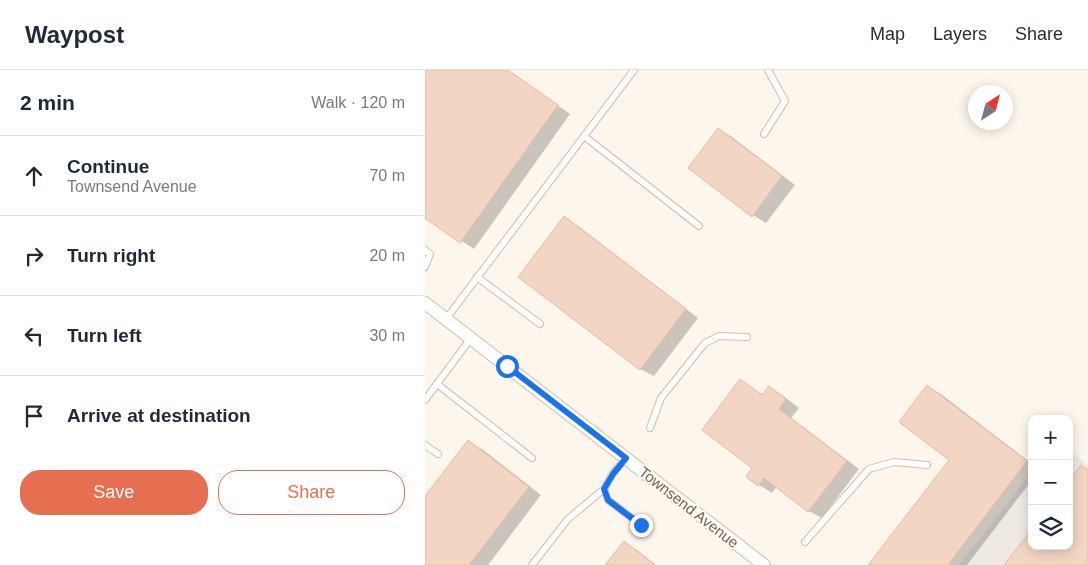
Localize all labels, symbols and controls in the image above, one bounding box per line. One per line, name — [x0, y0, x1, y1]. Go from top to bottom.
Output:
text: Waypost — [25, 21, 124, 48]
text: Map — [870, 24, 905, 44]
text: Layers — [933, 24, 987, 44]
text: Share — [1015, 24, 1063, 44]
north arrow — [968, 85, 1013, 130]
text: 2 min — [20, 91, 75, 114]
text: Walk · 120 m — [311, 94, 405, 111]
text: Continue — [67, 156, 149, 177]
icon: ahead — [20, 162, 48, 190]
text: 70 m — [369, 167, 405, 184]
text: Townsend Avenue — [67, 178, 197, 195]
icon: right — [20, 242, 48, 270]
text: Turn right — [67, 245, 155, 266]
text: 20 m — [369, 247, 405, 264]
icon: left — [20, 322, 48, 350]
text: Turn left — [67, 325, 142, 346]
text: 30 m — [369, 327, 405, 344]
route start — [496, 355, 519, 378]
icon: arrive — [20, 402, 48, 430]
text: Arrive at destination — [67, 405, 251, 426]
map controls — [1028, 415, 1073, 550]
button: + — [1028, 415, 1073, 460]
button: − — [1028, 460, 1073, 505]
street label: Townsend Avenue — [636, 463, 742, 551]
button: Save — [20, 470, 208, 515]
button: Share — [218, 470, 405, 515]
button: layers — [1028, 505, 1073, 550]
route end — [630, 514, 653, 537]

